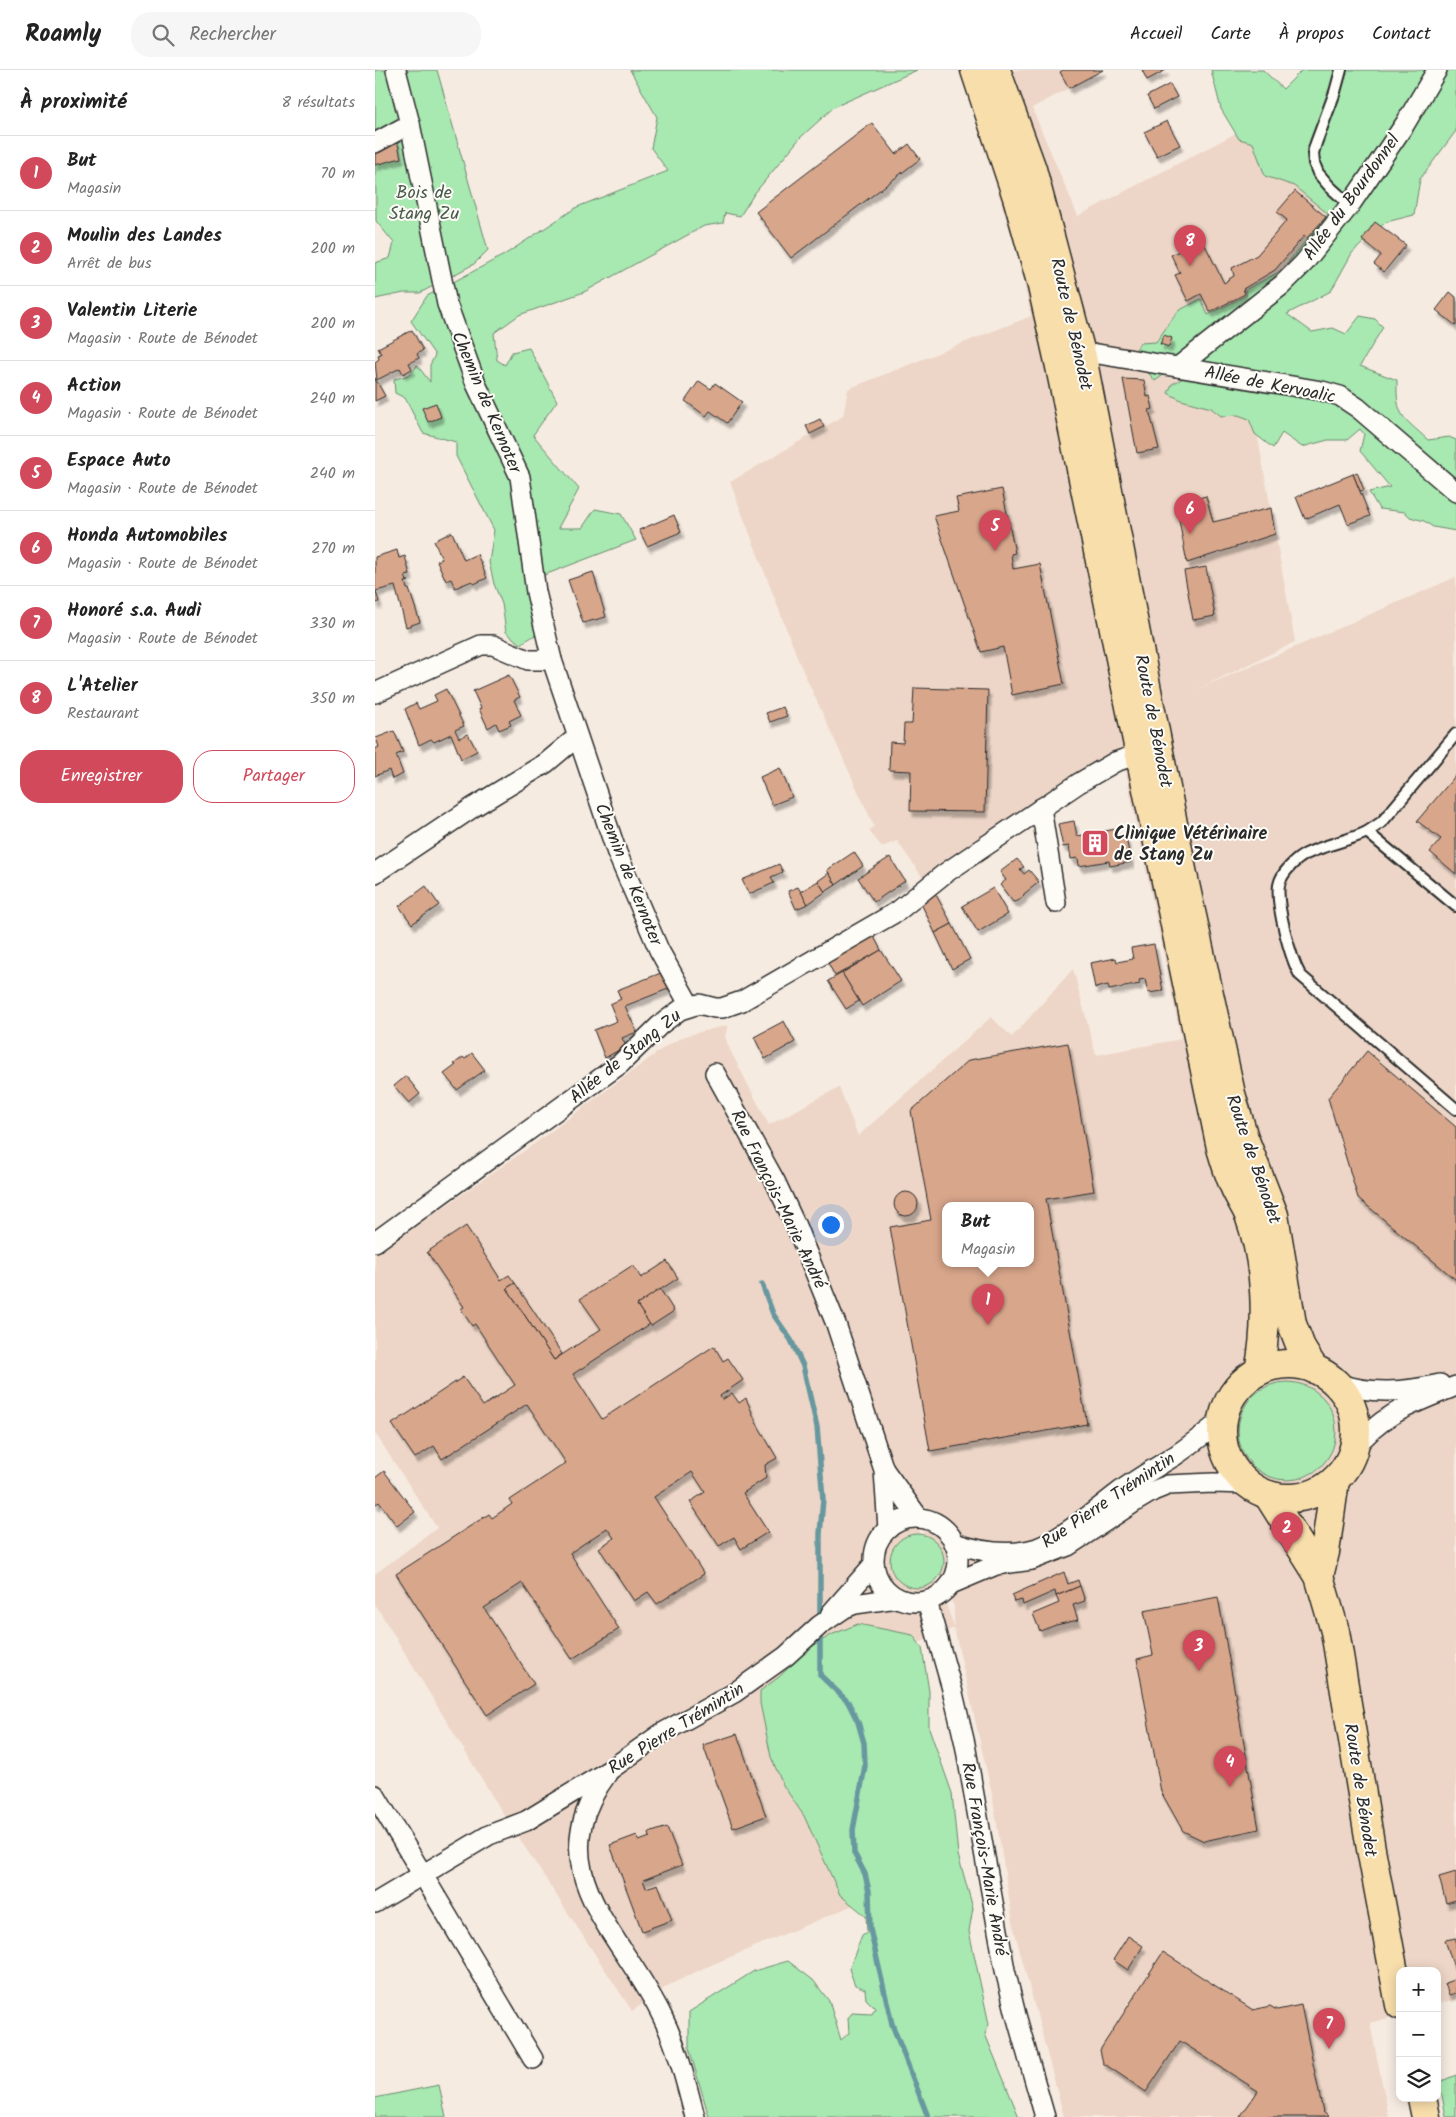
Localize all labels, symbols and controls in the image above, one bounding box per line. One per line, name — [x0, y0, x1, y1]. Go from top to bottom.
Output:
search box — [131, 12, 481, 57]
text: Roamly — [25, 15, 101, 54]
text: Rechercher — [189, 20, 276, 50]
text: Accueil — [1130, 20, 1183, 49]
text: Carte — [1211, 20, 1251, 49]
text: À propos — [1279, 20, 1344, 49]
text: Contact — [1372, 20, 1431, 49]
icon: search — [149, 21, 177, 49]
text: À proximité — [20, 86, 127, 119]
text: 8 résultats — [282, 90, 355, 115]
street label: Allée du Bourdonnel — [1296, 128, 1409, 267]
text: But — [67, 146, 97, 176]
text: 1 — [34, 161, 38, 186]
text: 70 m — [320, 161, 355, 186]
text: Magasin — [67, 176, 121, 201]
park label: Bois de Stang Zu — [389, 179, 459, 229]
text: Moulin des Landes — [67, 221, 222, 251]
pin: 8 — [1174, 225, 1206, 266]
text: 2 — [31, 236, 41, 261]
text: 200 m — [311, 236, 355, 261]
text: Arrêt de bus — [67, 251, 151, 276]
street label: Route de Bénodet — [1041, 255, 1100, 394]
text: Valentin Literie — [67, 296, 197, 326]
text: 3 — [32, 311, 40, 336]
text: 200 m — [311, 311, 355, 336]
text: Magasin · Route de Bénodet — [67, 326, 258, 351]
street label: Chemin de Kernoter — [443, 327, 529, 479]
street label: Allée de Kervoalic — [1202, 359, 1338, 412]
text: Action — [67, 371, 121, 401]
text: 4 — [32, 386, 40, 411]
text: 240 m — [310, 386, 355, 411]
text: Magasin · Route de Bénodet — [67, 401, 258, 426]
text: Espace Auto — [67, 446, 171, 476]
text: 5 — [32, 461, 40, 486]
text: 240 m — [310, 461, 355, 486]
text: Magasin · Route de Bénodet — [67, 476, 258, 501]
pin: 6 — [1174, 493, 1206, 534]
pin: 5 — [979, 510, 1011, 551]
text: Honda Automobiles — [67, 521, 227, 551]
text: 6 — [32, 536, 40, 561]
text: 270 m — [311, 536, 355, 561]
text: Magasin · Route de Bénodet — [67, 551, 258, 576]
text: Honoré s.a. Audi — [67, 596, 201, 626]
text: 7 — [32, 611, 40, 636]
text: 330 m — [310, 611, 355, 636]
text: Magasin · Route de Bénodet — [67, 626, 258, 651]
street label: Route de Bénodet — [1125, 652, 1180, 791]
text: L'Atelier — [67, 671, 138, 701]
text: 8 — [31, 686, 41, 711]
text: 350 m — [310, 686, 355, 711]
text: Restaurant — [67, 701, 139, 726]
button: Enregistrer — [20, 750, 183, 803]
button: Partager — [193, 750, 355, 803]
street label: Chemin de Kernoter — [586, 799, 670, 951]
place label: Clinique Vétérinaire de Stang Zu — [1114, 820, 1268, 870]
building icon: Clinique Vétérinaire de Stang Zu — [1080, 828, 1110, 858]
street label: Allée de Stang Zu — [563, 1002, 689, 1112]
street label: Route de Bénodet — [1217, 1091, 1289, 1229]
street label: Rue François-Marie André — [722, 1105, 834, 1295]
popup — [942, 1202, 1034, 1267]
text: But — [961, 1207, 990, 1237]
your location — [818, 1212, 844, 1238]
text: Magasin — [961, 1237, 1015, 1262]
pin: 1 — [972, 1284, 1004, 1325]
street label: Rue Pierre Trémintin — [1036, 1445, 1182, 1557]
pin: 2 — [1271, 1512, 1303, 1553]
pin: 3 — [1183, 1630, 1215, 1671]
street label: Rue Pierre Trémintin — [603, 1676, 751, 1783]
street label: Route de Bénodet — [1335, 1721, 1385, 1860]
pin: 4 — [1214, 1746, 1246, 1787]
street label: Rue François-Marie André — [952, 1760, 1015, 1959]
map controls — [1396, 1967, 1441, 2102]
button: + — [1396, 1967, 1441, 2012]
pin: 7 — [1313, 2008, 1345, 2049]
button: − — [1396, 2012, 1441, 2057]
button: layers — [1396, 2057, 1441, 2102]

